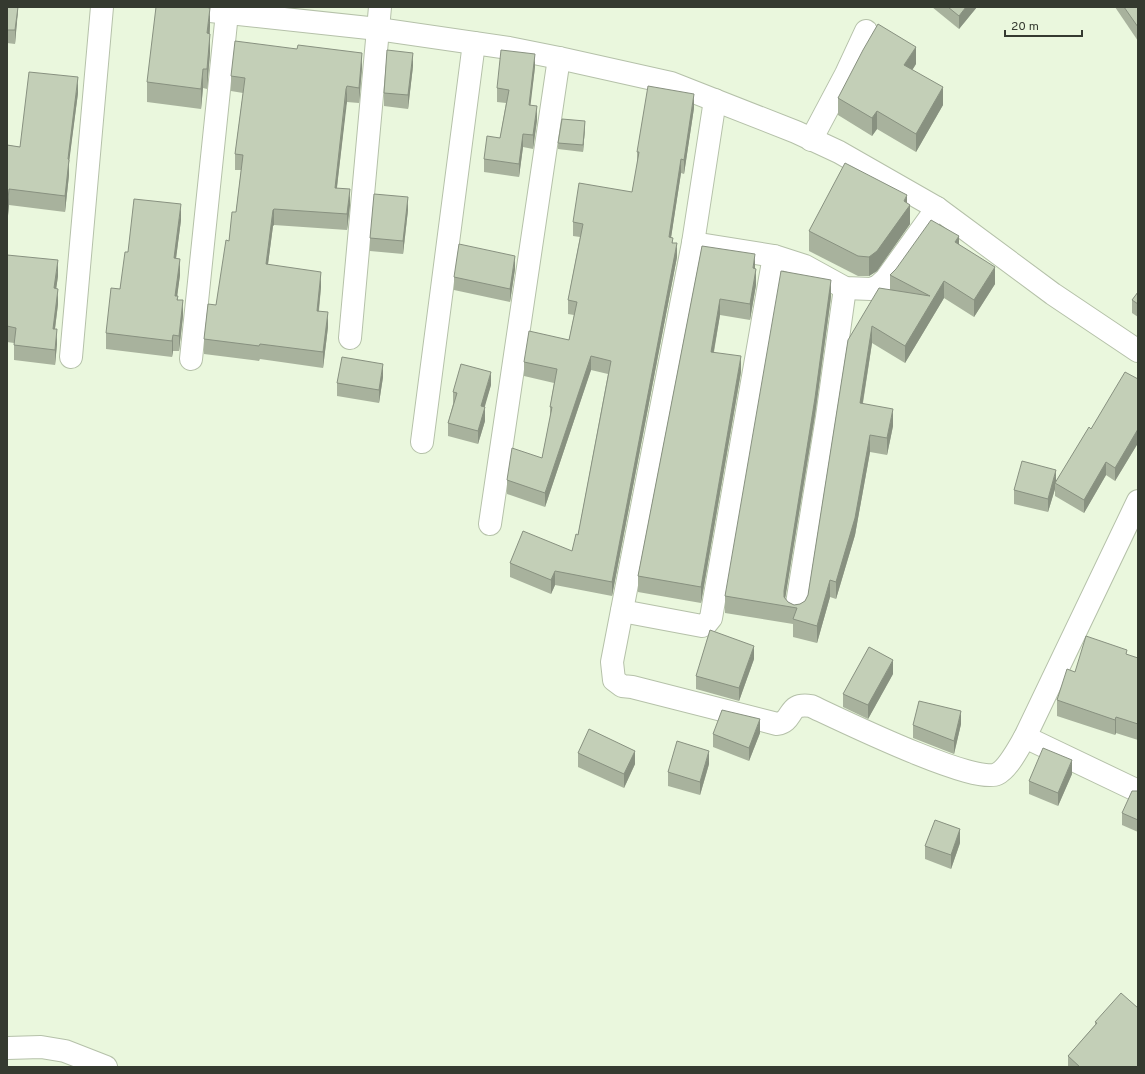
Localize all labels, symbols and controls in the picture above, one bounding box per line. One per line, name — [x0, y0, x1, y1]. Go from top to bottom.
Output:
scale bar — [1005, 12, 1082, 38]
text: 20 m — [1011, 19, 1039, 35]

